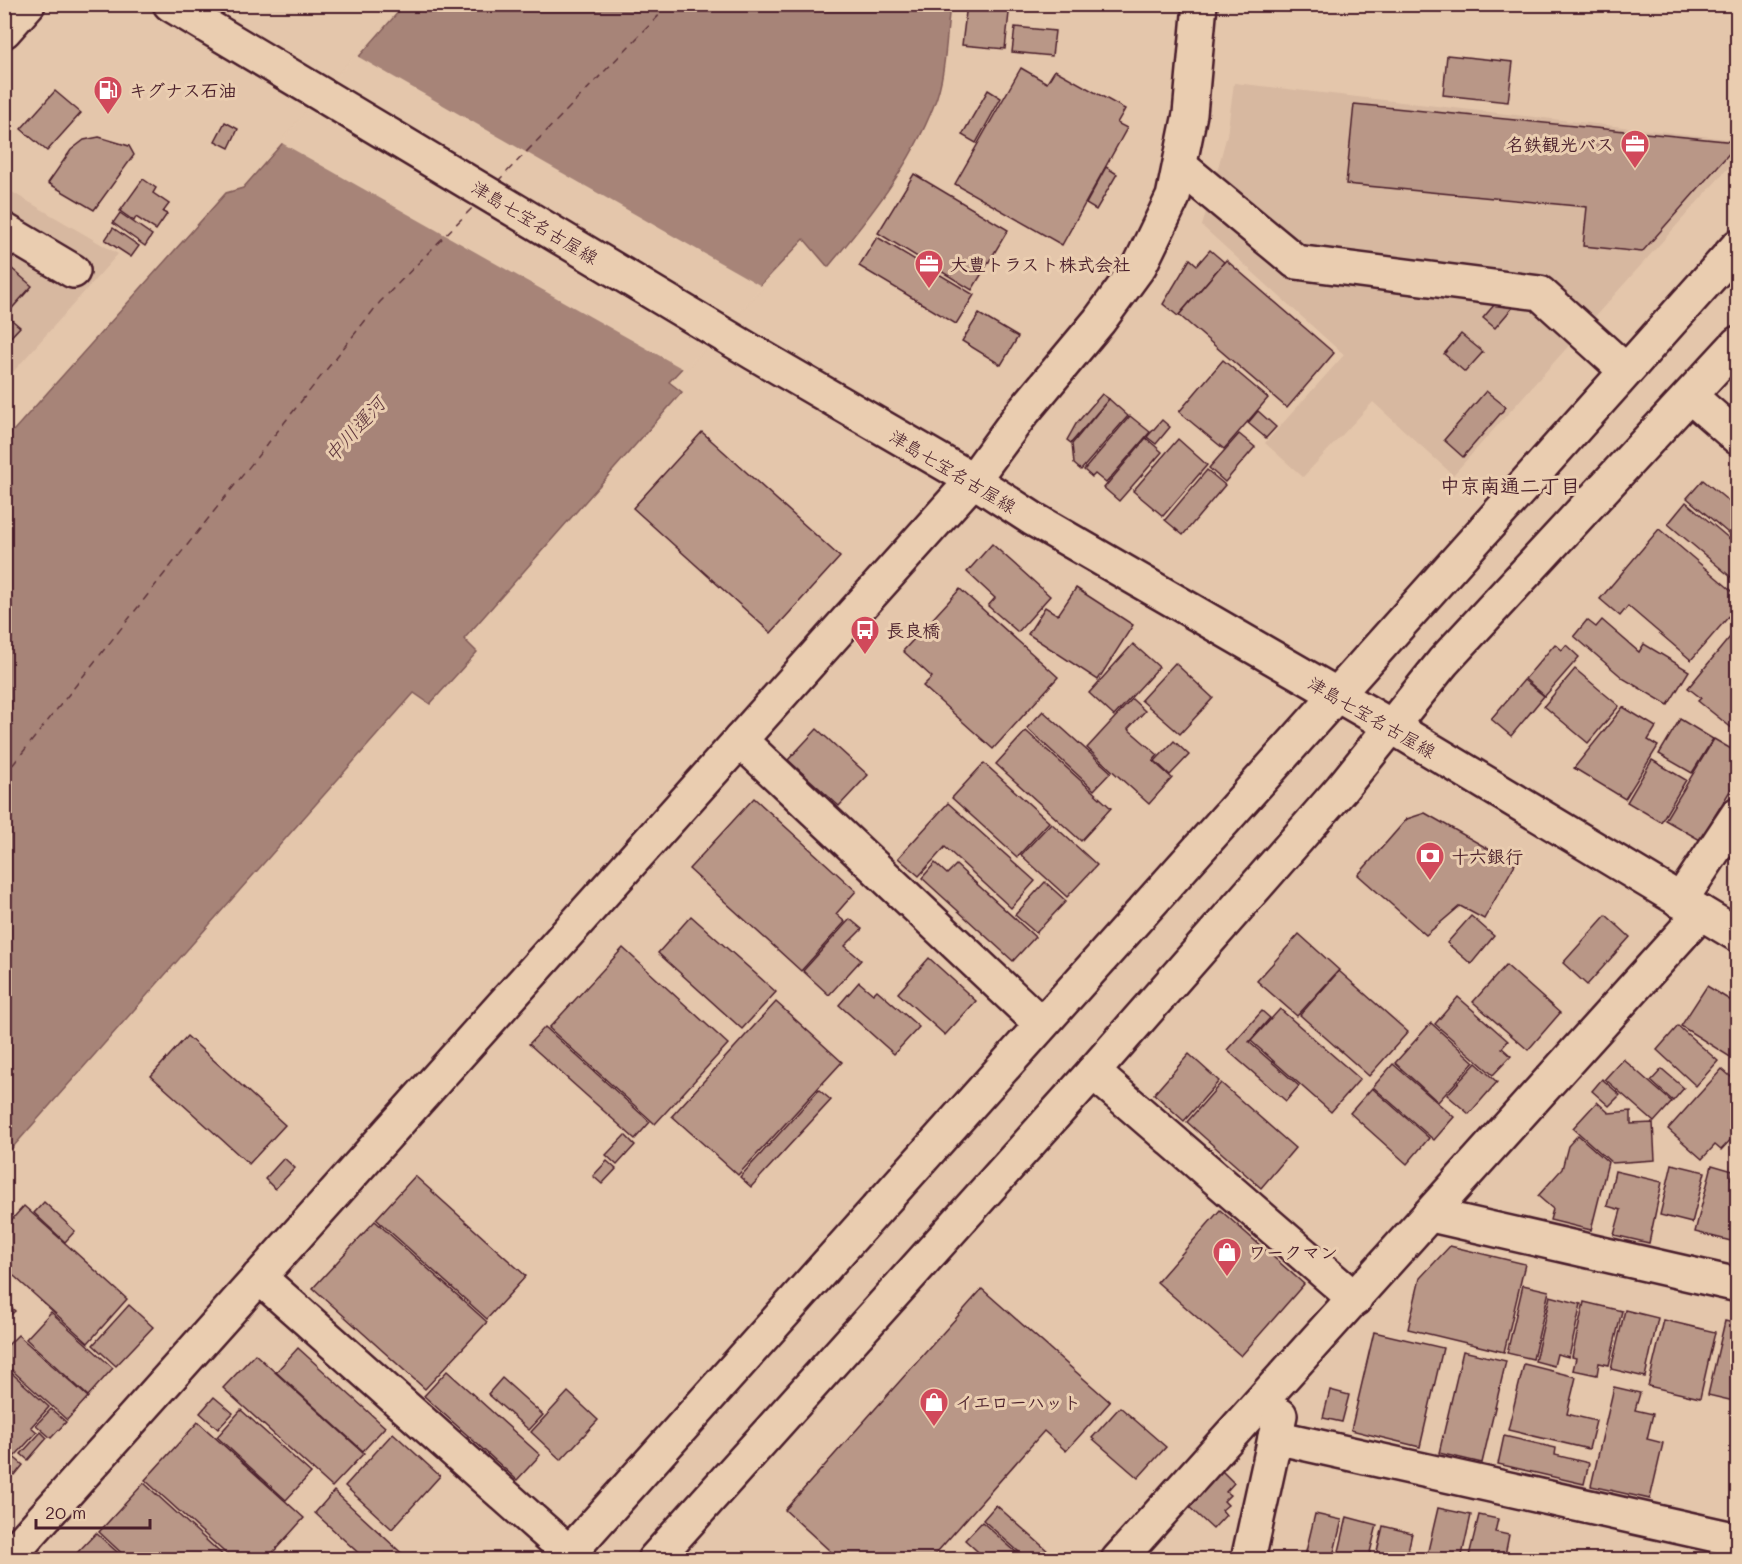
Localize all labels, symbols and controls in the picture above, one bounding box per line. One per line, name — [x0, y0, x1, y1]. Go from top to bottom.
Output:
fuel station icon: キグナス石油 — [92, 74, 124, 116]
place label: キグナス石油 — [129, 78, 237, 102]
office icon: 名鉄観光バス — [1619, 128, 1651, 170]
place label: 名鉄観光バス — [1506, 132, 1614, 156]
street label: 津島七宝名古屋線 — [467, 175, 603, 269]
office icon: 大豊トラスト株式会社 — [913, 248, 945, 290]
place label: 大豊トラスト株式会社 — [950, 252, 1131, 276]
water label: 中川運河 — [318, 388, 392, 467]
street label: 津島七宝名古屋線 — [885, 424, 1021, 518]
district label: 中京南通二丁目 — [1440, 472, 1580, 498]
bus stop icon: 長良橋 — [849, 614, 881, 656]
place label: 長良橋 — [886, 618, 940, 642]
street label: 津島七宝名古屋線 — [1304, 671, 1440, 763]
bank icon: 十六銀行 — [1414, 840, 1446, 882]
place label: 十六銀行 — [1451, 844, 1523, 868]
shop icon: ワークマン — [1211, 1236, 1243, 1278]
place label: ワークマン — [1248, 1240, 1338, 1264]
shop icon: イエローハット — [918, 1386, 950, 1428]
place label: イエローハット — [955, 1390, 1081, 1414]
scale bar — [36, 1492, 150, 1530]
text: 20 m — [45, 1500, 86, 1524]

